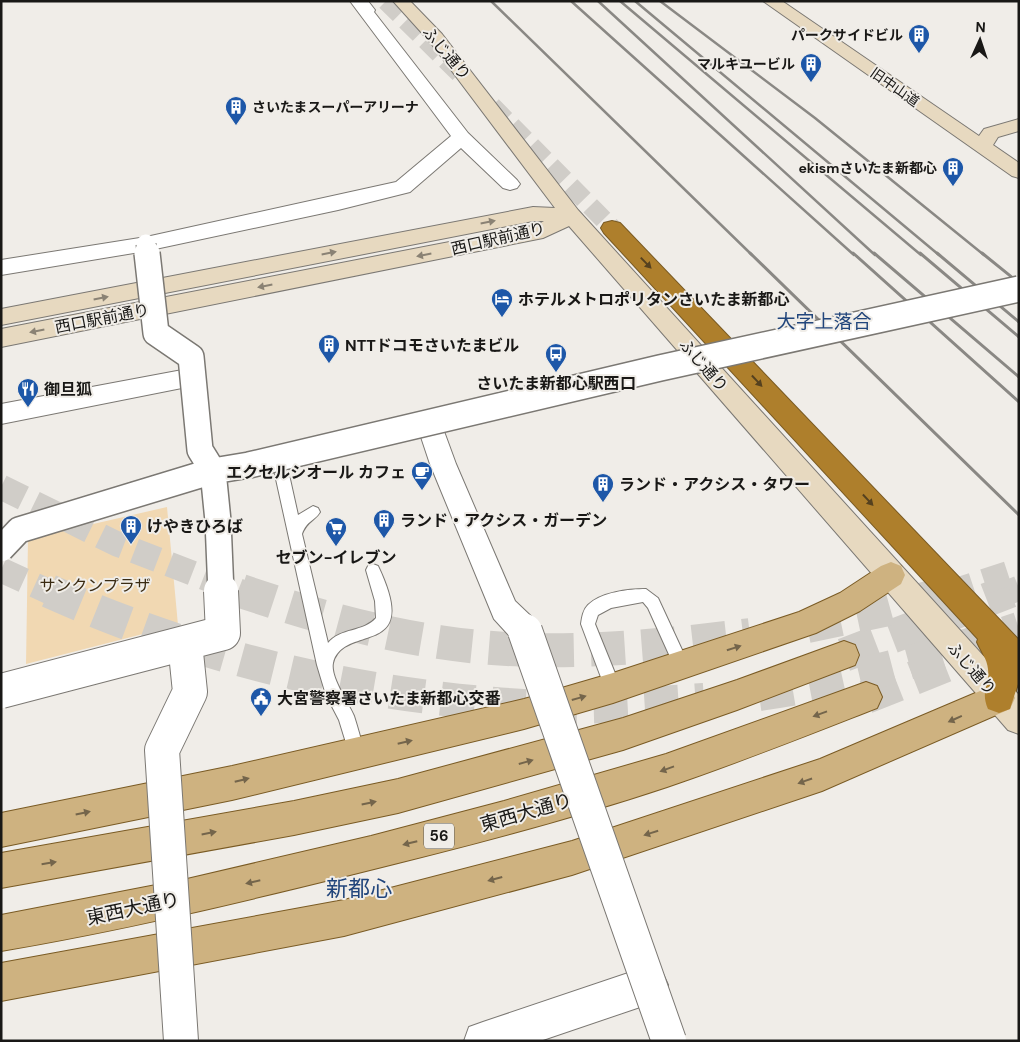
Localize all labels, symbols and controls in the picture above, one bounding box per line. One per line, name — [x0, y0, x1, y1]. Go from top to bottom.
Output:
north arrow — [955, 15, 1005, 65]
text: N — [975, 18, 986, 36]
street label: ふじ通り — [418, 22, 475, 85]
building icon: パークサイドビル — [907, 23, 931, 54]
place label: パークサイドビル — [791, 26, 903, 44]
building icon: マルキユービル — [799, 52, 823, 83]
place label: マルキユービル — [697, 55, 795, 73]
street label: 旧中山道 — [867, 64, 923, 110]
building icon: さいたまスーパーアリーナ — [224, 95, 248, 126]
place label: さいたまスーパーアリーナ — [252, 98, 419, 116]
building icon: ekismさいたま新都心 — [941, 156, 965, 187]
place label: ekismさいたま新都心 — [798, 159, 937, 177]
street label: 西口駅前通り — [449, 217, 547, 260]
one-way arrow — [481, 218, 497, 226]
one-way arrow — [321, 249, 337, 257]
one-way arrow — [417, 251, 432, 259]
one-way arrow — [640, 256, 652, 268]
one-way arrow — [256, 283, 272, 291]
hotel icon: ホテルメトロポリタンさいたま新都心 — [490, 287, 514, 318]
place label: ホテルメトロポリタンさいたま新都心 — [518, 289, 790, 310]
one-way arrow — [93, 293, 109, 301]
street label: 西口駅前通り — [53, 299, 151, 338]
district label: 大字上落合 — [776, 309, 872, 334]
one-way arrow — [28, 328, 44, 336]
building icon: NTTドコモさいたまビル — [317, 333, 341, 364]
street label: ふじ通り — [675, 334, 733, 396]
place label: NTTドコモさいたまビル — [345, 335, 519, 356]
bus stop icon: さいたま新都心駅西口 — [544, 342, 568, 373]
place label: さいたま新都心駅西口 — [476, 373, 636, 394]
one-way arrow — [751, 375, 763, 387]
restaurant icon: 御旦狐 — [16, 377, 40, 408]
place label: 御旦狐 — [44, 379, 92, 400]
cafe icon: エクセルシオール カフェ — [410, 460, 434, 491]
place label: エクセルシオール カフェ — [226, 462, 406, 483]
building icon: ランド・アクシス・タワー — [591, 472, 615, 503]
place label: ランド・アクシス・タワー — [619, 474, 810, 495]
one-way arrow — [862, 493, 874, 505]
building icon: ランド・アクシス・ガーデン — [372, 508, 396, 539]
place label: ランド・アクシス・ガーデン — [400, 510, 607, 531]
building icon: けやきひろば — [119, 514, 143, 545]
place label: けやきひろば — [147, 516, 243, 537]
supermarket icon: セブン-イレブン — [324, 516, 348, 547]
place label: セブン-イレブン — [275, 547, 397, 568]
park label: サンクンプラザ — [39, 575, 151, 596]
street label: ふじ通り — [943, 637, 1001, 699]
one-way arrow — [727, 644, 742, 652]
public building icon: 大宮警察署さいたま新都心交番 — [249, 686, 273, 717]
place label: 大宮警察署さいたま新都心交番 — [277, 688, 501, 709]
one-way arrow — [572, 694, 587, 702]
one-way arrow — [812, 710, 827, 718]
one-way arrow — [948, 715, 962, 723]
one-way arrow — [397, 738, 412, 746]
one-way arrow — [519, 757, 534, 765]
one-way arrow — [660, 766, 675, 773]
one-way arrow — [235, 776, 250, 784]
one-way arrow — [797, 778, 812, 785]
street label: 東西大通り — [477, 787, 575, 838]
one-way arrow — [361, 799, 376, 807]
one-way arrow — [76, 808, 92, 816]
road number: 56 — [424, 824, 454, 848]
one-way arrow — [202, 829, 218, 837]
one-way arrow — [643, 830, 658, 837]
one-way arrow — [403, 840, 418, 848]
one-way arrow — [42, 859, 58, 867]
district label: 新都心 — [326, 874, 392, 903]
one-way arrow — [487, 875, 502, 883]
one-way arrow — [245, 878, 260, 886]
street label: 東西大通り — [84, 886, 182, 931]

